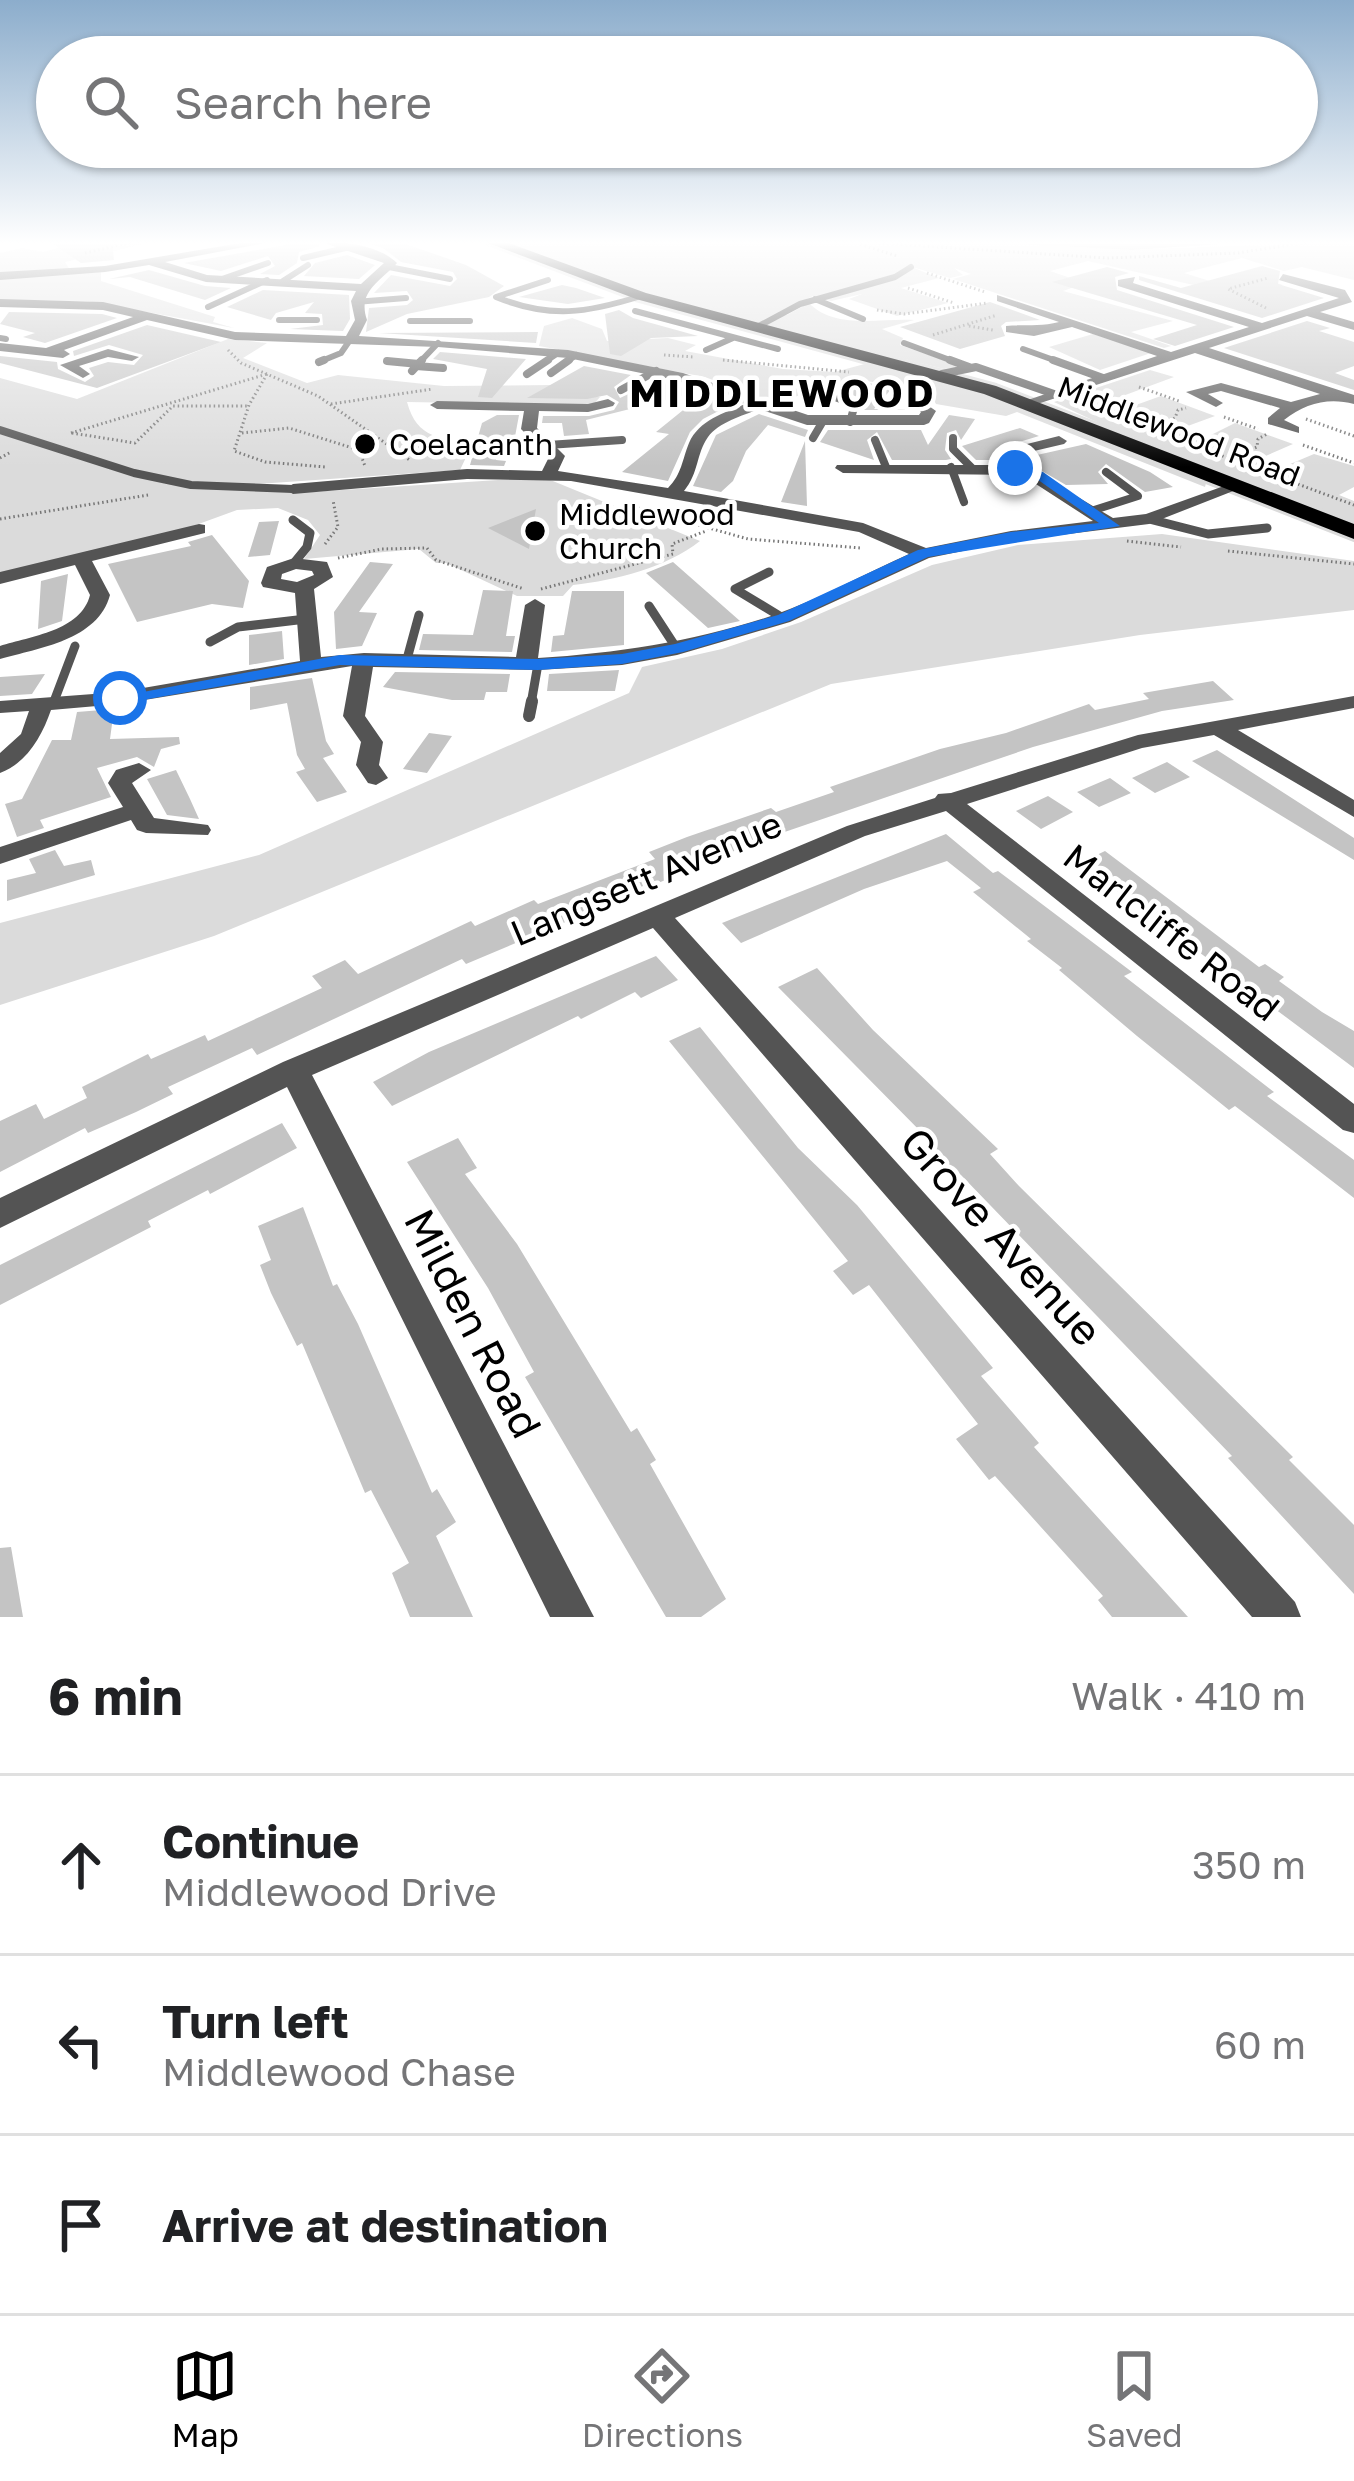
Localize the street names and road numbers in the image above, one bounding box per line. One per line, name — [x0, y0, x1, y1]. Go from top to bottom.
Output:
street label: Middlewood Road — [1053, 368, 1305, 494]
street label: Langsett Avenue — [504, 802, 788, 954]
street label: Marlcliffe Road — [1056, 835, 1288, 1029]
street label: Grove Avenue — [891, 1117, 1113, 1355]
street label: Milden Road — [395, 1200, 553, 1446]

